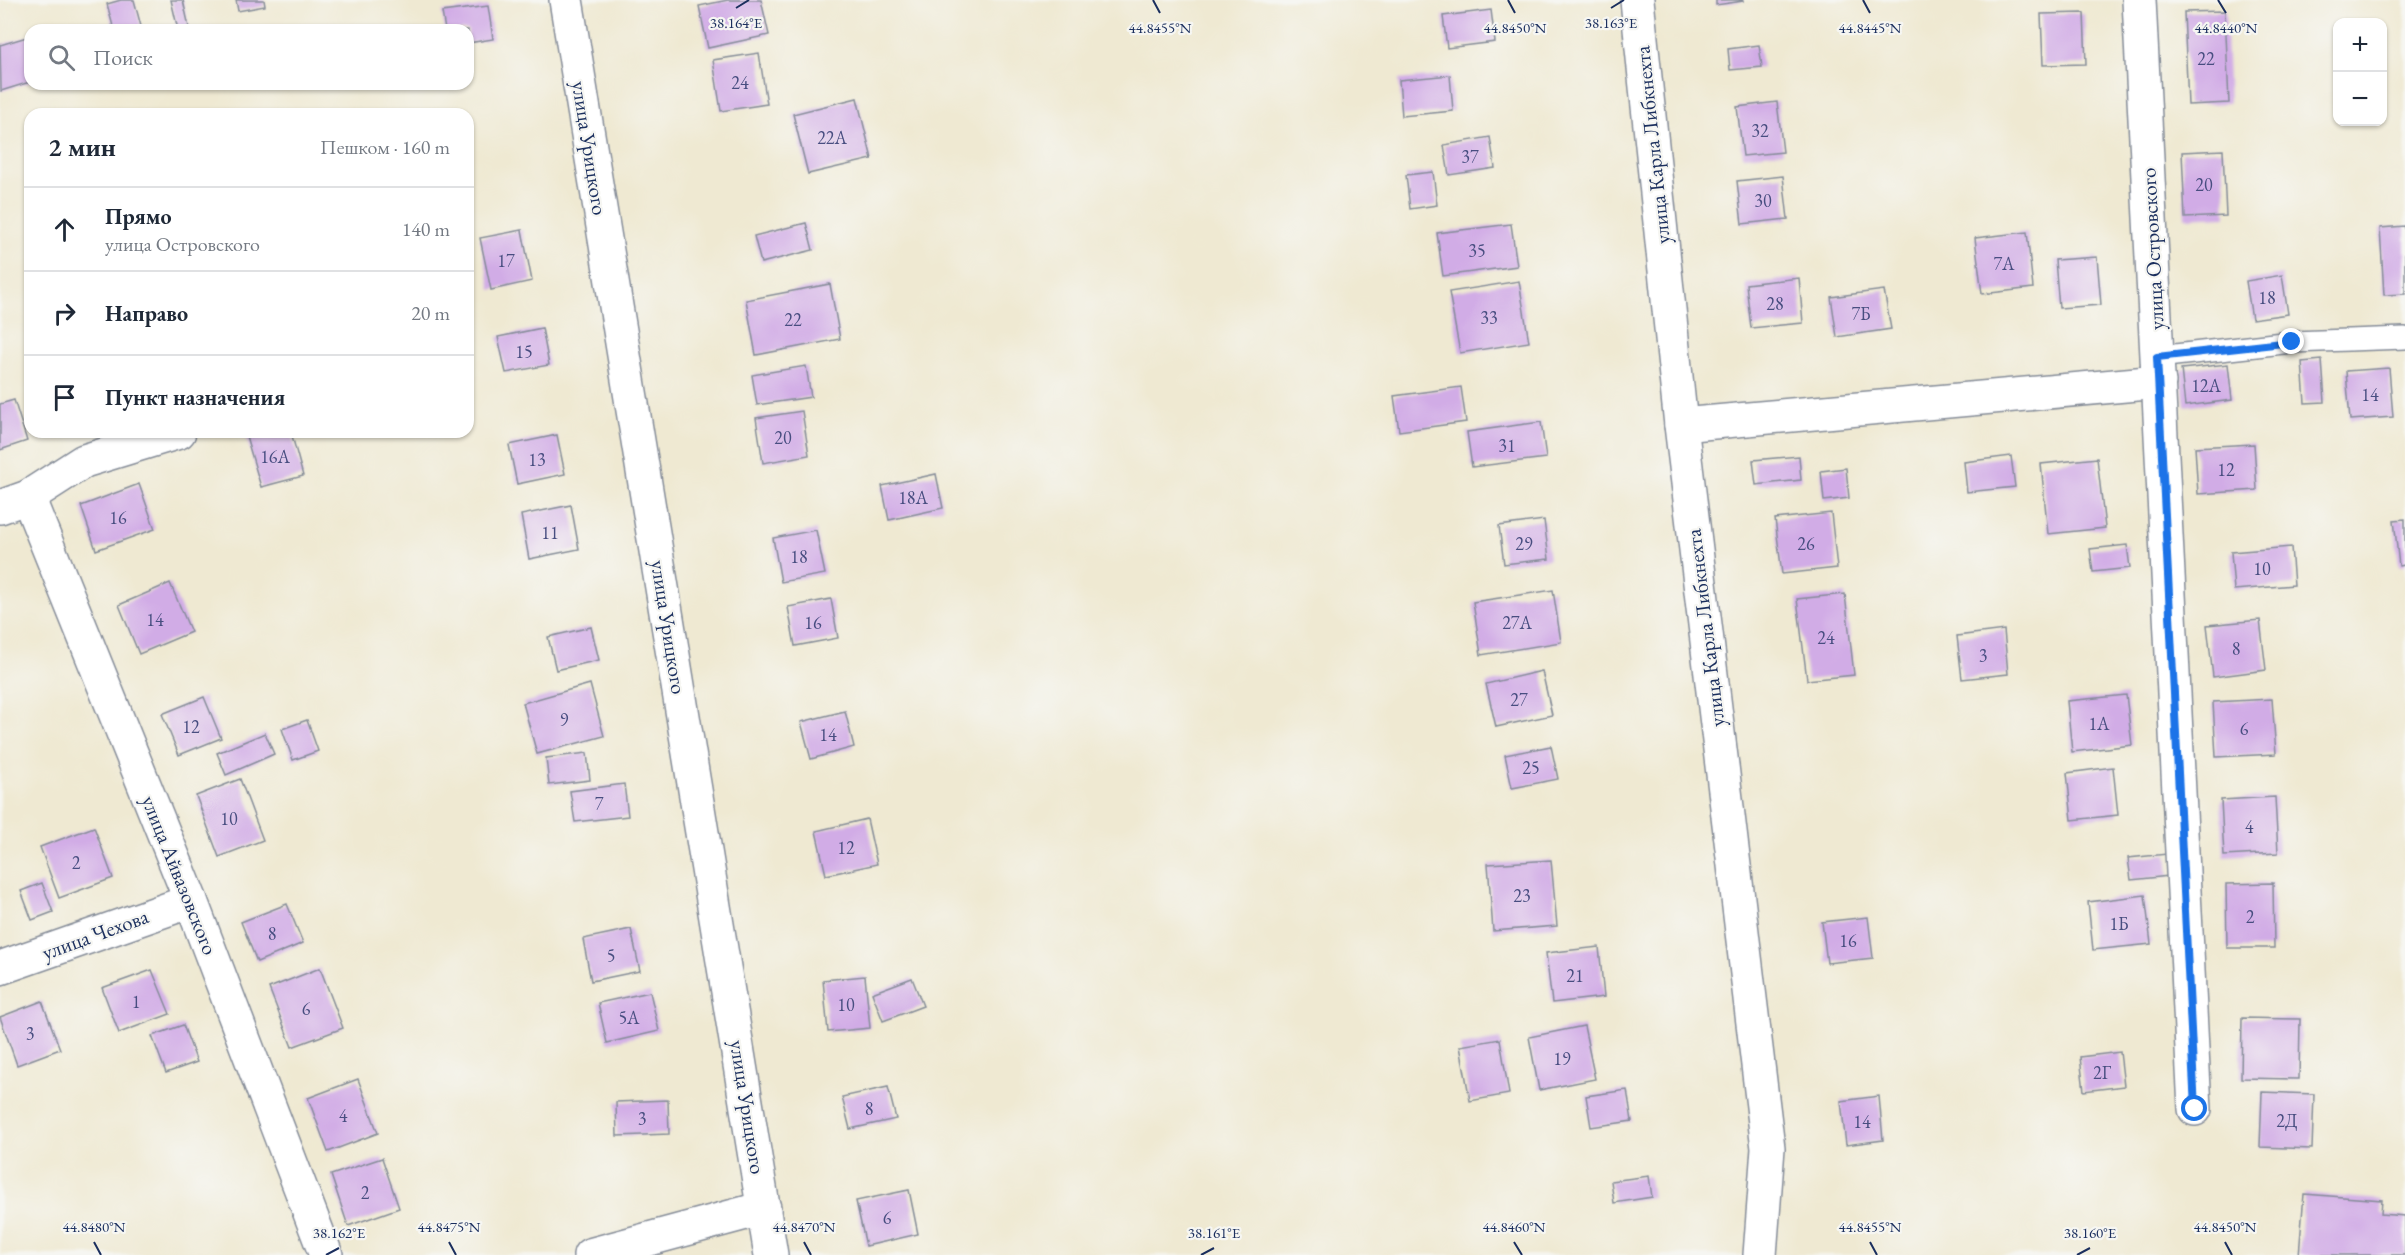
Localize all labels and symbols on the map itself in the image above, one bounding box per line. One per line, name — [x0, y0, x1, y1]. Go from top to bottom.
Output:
text: 38.164°E — [710, 13, 763, 32]
text: 38.163°E — [1585, 13, 1638, 32]
text: 44.8455°N — [1129, 18, 1192, 37]
text: 44.8450°N — [1484, 18, 1547, 37]
text: 44.8445°N — [1839, 18, 1902, 37]
text: 44.8440°N — [2195, 18, 2258, 37]
street label: улица Карла Либкнехта — [1628, 44, 1676, 246]
house number: 22 — [2197, 47, 2215, 70]
house number: 24 — [731, 71, 749, 94]
street label: улица Урицкого — [566, 79, 614, 217]
house number: 32 — [1751, 119, 1769, 142]
house number: 22А — [817, 126, 847, 149]
house number: 37 — [1461, 145, 1479, 168]
street label: улица Островского — [2134, 167, 2170, 331]
house number: 20 — [2195, 173, 2213, 196]
house number: 30 — [1754, 189, 1772, 212]
house number: 35 — [1468, 239, 1486, 262]
house number: 17 — [497, 249, 515, 272]
house number: 7А — [1993, 252, 2015, 275]
house number: 18 — [2258, 286, 2276, 309]
house number: 28 — [1766, 292, 1784, 315]
house number: 7Б — [1851, 302, 1871, 325]
house number: 33 — [1480, 306, 1498, 329]
house number: 22 — [784, 308, 802, 331]
route end — [2278, 328, 2304, 354]
house number: 15 — [515, 340, 533, 363]
house number: 12А — [2191, 374, 2221, 397]
house number: 14 — [2361, 383, 2379, 406]
house number: 20 — [774, 426, 792, 449]
house number: 31 — [1498, 434, 1516, 457]
house number: 16А — [260, 445, 290, 468]
house number: 13 — [528, 448, 546, 471]
house number: 12 — [2217, 458, 2235, 481]
house number: 18А — [898, 486, 928, 509]
house number: 16 — [109, 506, 127, 529]
house number: 11 — [541, 521, 559, 544]
street label: улица Карла Либкнехта — [1679, 527, 1731, 729]
house number: 29 — [1515, 532, 1533, 555]
house number: 26 — [1797, 532, 1815, 555]
house number: 18 — [790, 545, 808, 568]
house number: 10 — [2253, 557, 2271, 580]
street label: улица Урицкого — [645, 558, 693, 696]
house number: 14 — [146, 608, 164, 631]
house number: 16 — [804, 611, 822, 634]
house number: 27А — [1502, 611, 1532, 634]
house number: 24 — [1817, 626, 1835, 649]
house number: 8 — [2232, 637, 2240, 660]
house number: 3 — [1979, 644, 1987, 667]
house number: 27 — [1510, 688, 1528, 711]
house number: 9 — [560, 708, 569, 731]
house number: 1А — [2088, 712, 2110, 735]
house number: 12 — [182, 715, 200, 738]
house number: 6 — [2240, 717, 2249, 740]
house number: 14 — [819, 723, 837, 746]
house number: 25 — [1522, 756, 1540, 779]
street label: улица Айвазовского — [136, 791, 224, 959]
house number: 7 — [595, 792, 604, 815]
house number: 10 — [220, 807, 238, 830]
house number: 4 — [2245, 815, 2254, 838]
house number: 12 — [837, 836, 855, 859]
house number: 2 — [72, 851, 81, 874]
house number: 23 — [1513, 884, 1531, 907]
street label: улица Чехова — [38, 902, 153, 966]
house number: 2 — [2246, 905, 2255, 928]
house number: 1Б — [2109, 912, 2129, 935]
house number: 8 — [268, 922, 276, 945]
house number: 16 — [1839, 929, 1857, 952]
house number: 5 — [607, 944, 615, 967]
house number: 21 — [1566, 964, 1584, 987]
house number: 1 — [132, 990, 140, 1013]
house number: 10 — [837, 993, 855, 1016]
house number: 6 — [302, 997, 311, 1020]
house number: 5А — [618, 1006, 640, 1029]
house number: 3 — [26, 1022, 34, 1045]
street label: улица Урицкого — [724, 1038, 772, 1176]
house number: 19 — [1553, 1047, 1571, 1070]
house number: 2Г — [2093, 1061, 2112, 1084]
route start — [2181, 1095, 2207, 1121]
house number: 8 — [865, 1097, 873, 1120]
house number: 4 — [339, 1104, 348, 1127]
house number: 3 — [638, 1107, 646, 1130]
house number: 2Д — [2276, 1109, 2298, 1132]
house number: 14 — [1853, 1110, 1871, 1133]
house number: 2 — [361, 1181, 370, 1204]
house number: 6 — [883, 1206, 892, 1229]
text: 44.8480°N — [63, 1217, 126, 1236]
text: 44.8475°N — [418, 1217, 481, 1236]
text: 44.8470°N — [773, 1217, 836, 1236]
text: 44.8460°N — [1483, 1217, 1546, 1236]
text: 44.8455°N — [1839, 1217, 1902, 1236]
text: 44.8450°N — [2194, 1217, 2257, 1236]
text: 38.162°E — [313, 1223, 366, 1242]
text: 38.161°E — [1188, 1223, 1241, 1242]
text: 38.160°E — [2064, 1223, 2117, 1242]

